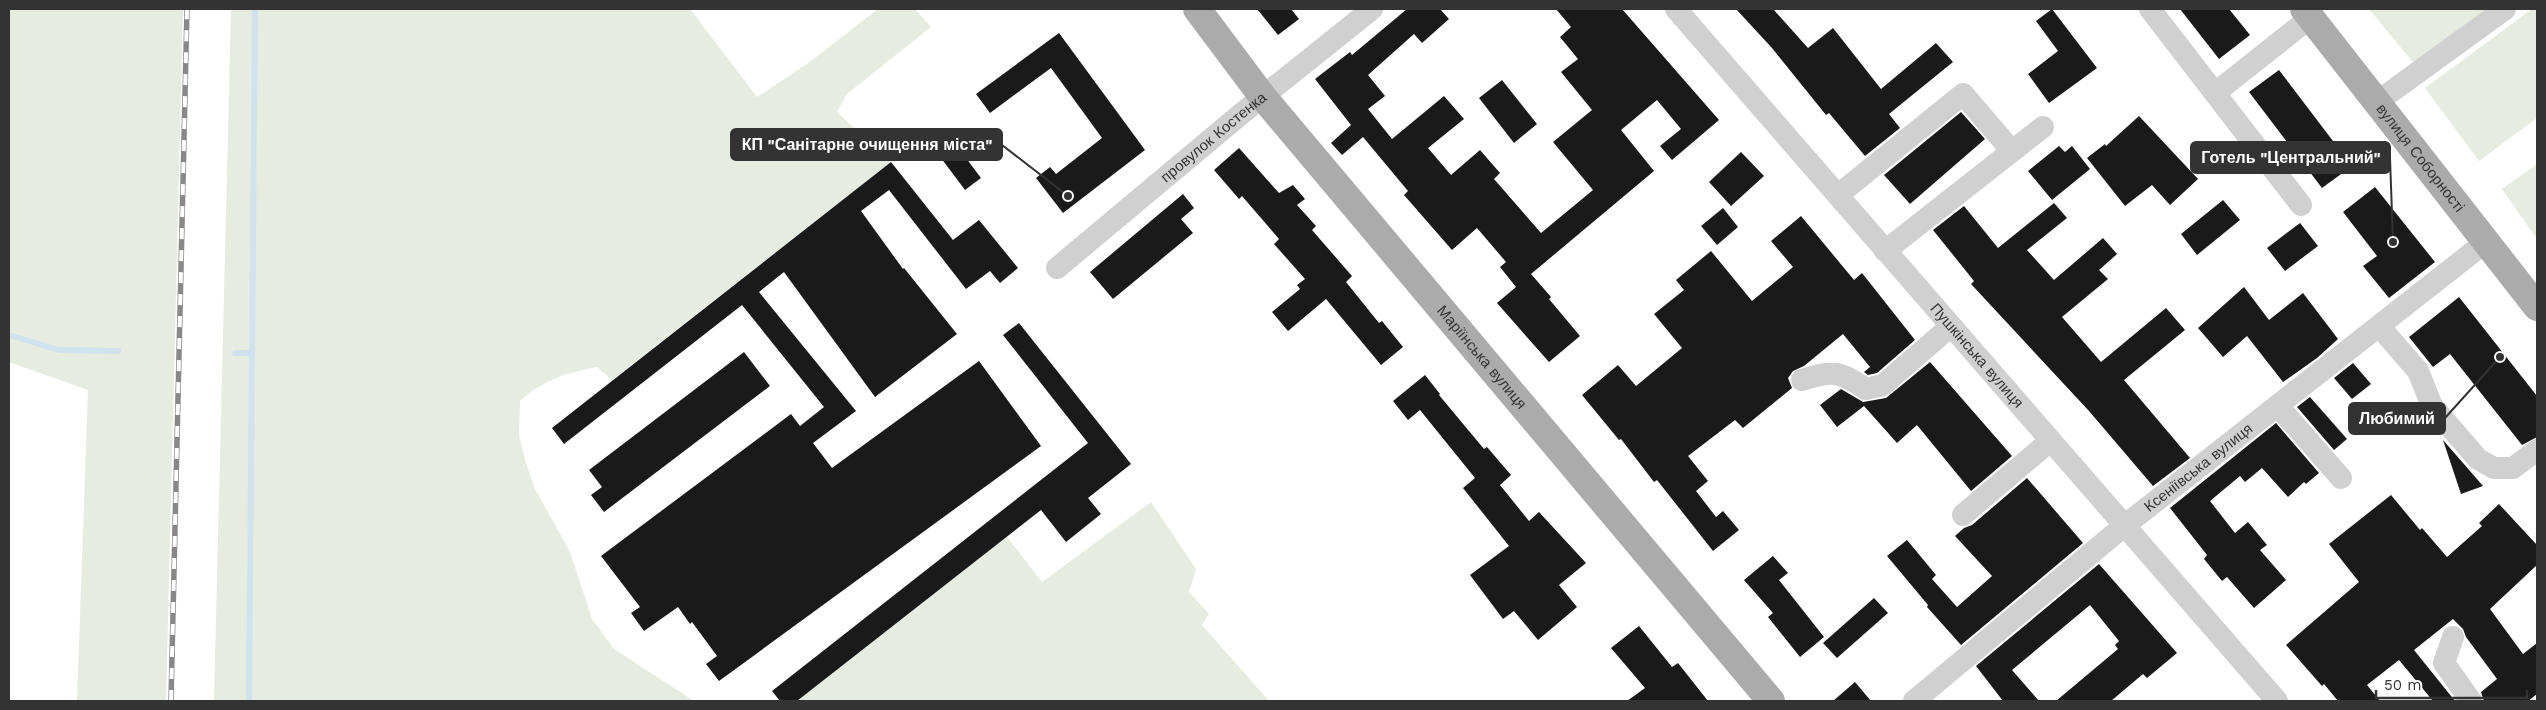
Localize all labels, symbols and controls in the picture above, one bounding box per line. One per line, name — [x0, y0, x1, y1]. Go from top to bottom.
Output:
street label: провулок Костенка — [1157, 88, 1271, 186]
street label: вулиця Соборності — [2372, 100, 2468, 216]
callout: КП "Санітарне очищення міста" — [731, 129, 1002, 160]
text: КП "Санітарне очищення міста" — [742, 135, 992, 154]
callout: Готель "Центральний" — [2191, 142, 2390, 173]
text: Готель "Центральний" — [2201, 148, 2381, 167]
street label: Пушкінська вулиця — [1927, 299, 2027, 412]
street label: Маріїнська вулиця — [1433, 302, 1530, 413]
callout: Любимий — [2349, 403, 2445, 434]
text: Любимий — [2359, 409, 2435, 428]
street label: Ксеніївська вулиця — [2141, 420, 2256, 516]
scale bar — [2376, 668, 2527, 700]
text: 50 m — [2384, 676, 2421, 694]

